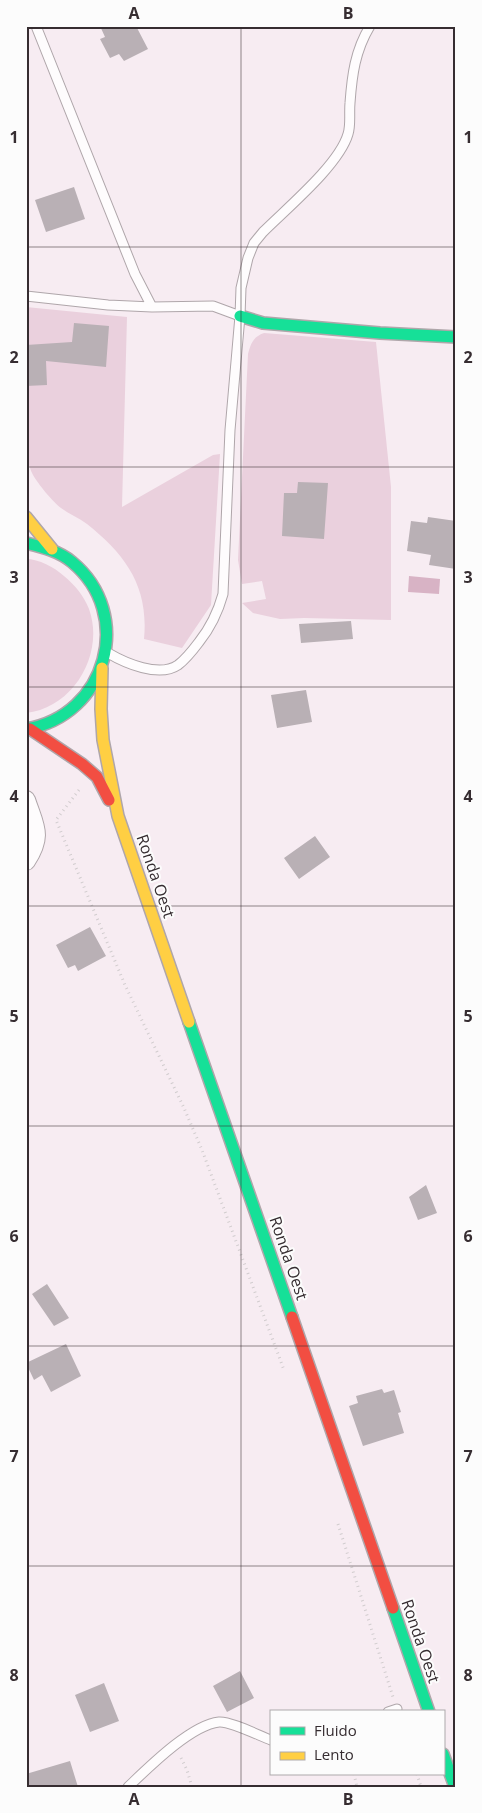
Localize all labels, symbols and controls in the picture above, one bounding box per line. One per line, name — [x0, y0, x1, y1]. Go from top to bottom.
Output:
text: A — [128, 2, 140, 24]
text: B — [343, 2, 353, 24]
text: 1 — [9, 126, 19, 148]
text: 1 — [463, 126, 473, 148]
text: 2 — [9, 346, 19, 368]
text: 2 — [463, 346, 473, 368]
text: 3 — [9, 566, 19, 588]
text: 3 — [463, 566, 473, 588]
text: 4 — [9, 785, 19, 807]
text: 4 — [463, 785, 473, 807]
street label: Ronda Oest — [131, 831, 181, 921]
text: 5 — [9, 1005, 19, 1027]
text: 5 — [463, 1005, 473, 1027]
street label: Ronda Oest — [264, 1213, 314, 1303]
text: 6 — [9, 1225, 19, 1247]
text: 6 — [463, 1225, 473, 1247]
text: 7 — [9, 1445, 19, 1467]
text: 7 — [463, 1445, 473, 1467]
street label: Ronda Oest — [396, 1596, 446, 1686]
text: 8 — [9, 1664, 19, 1686]
text: 8 — [463, 1664, 473, 1686]
legend — [270, 1710, 444, 1776]
text: Fluido — [314, 1720, 357, 1740]
text: Lento — [314, 1744, 354, 1764]
text: A — [128, 1788, 140, 1810]
text: B — [343, 1788, 353, 1810]

